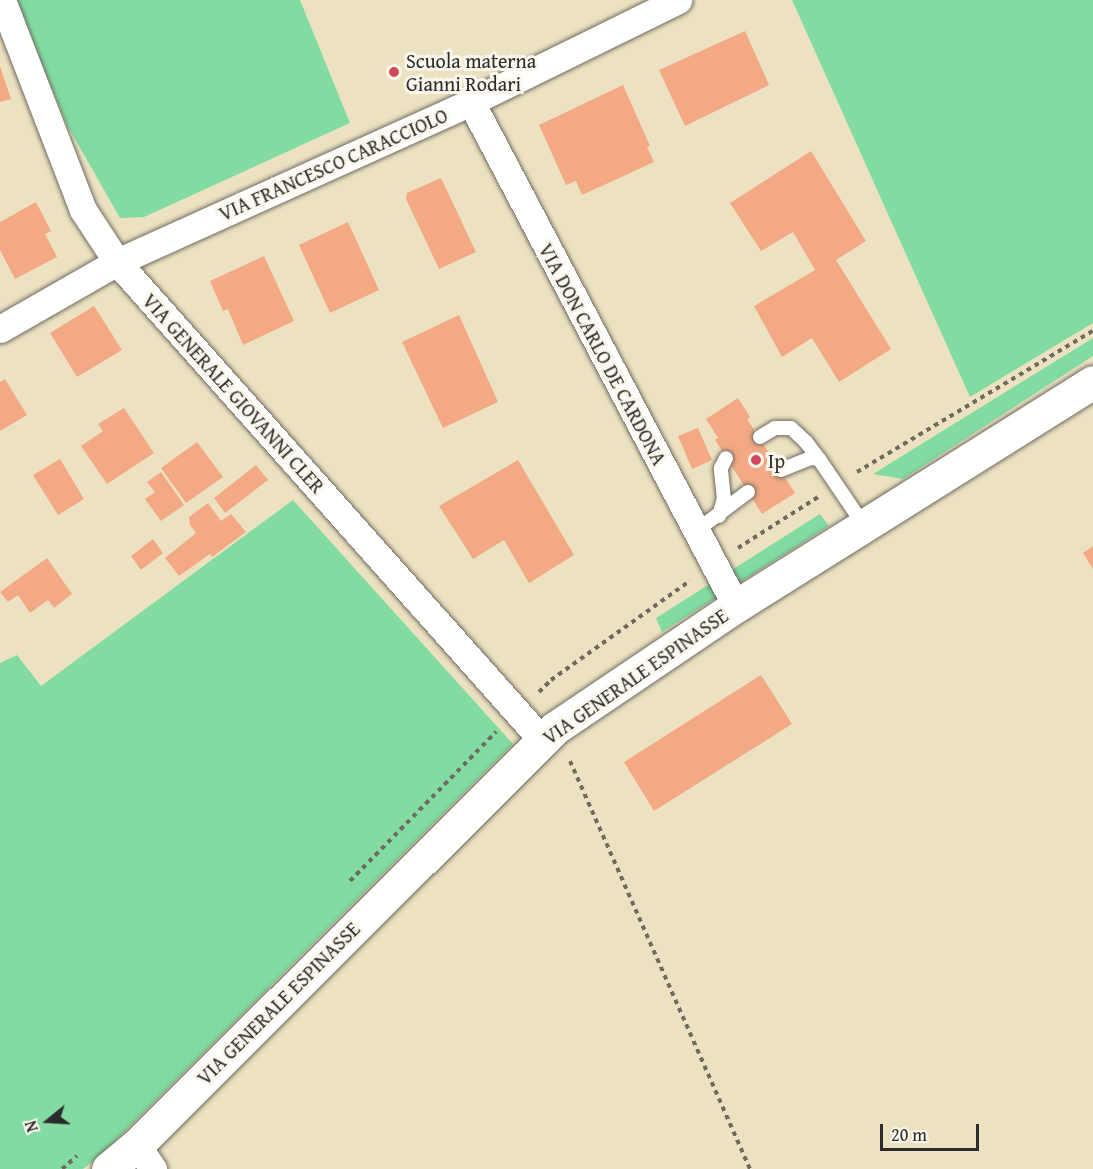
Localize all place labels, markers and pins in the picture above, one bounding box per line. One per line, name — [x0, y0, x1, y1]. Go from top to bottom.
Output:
place label: Scuola materna Gianni Rodari — [406, 48, 536, 95]
marker: Scuola materna Gianni Rodari — [387, 65, 401, 79]
place label: Ip — [768, 448, 785, 472]
marker: Ip — [749, 453, 763, 467]

